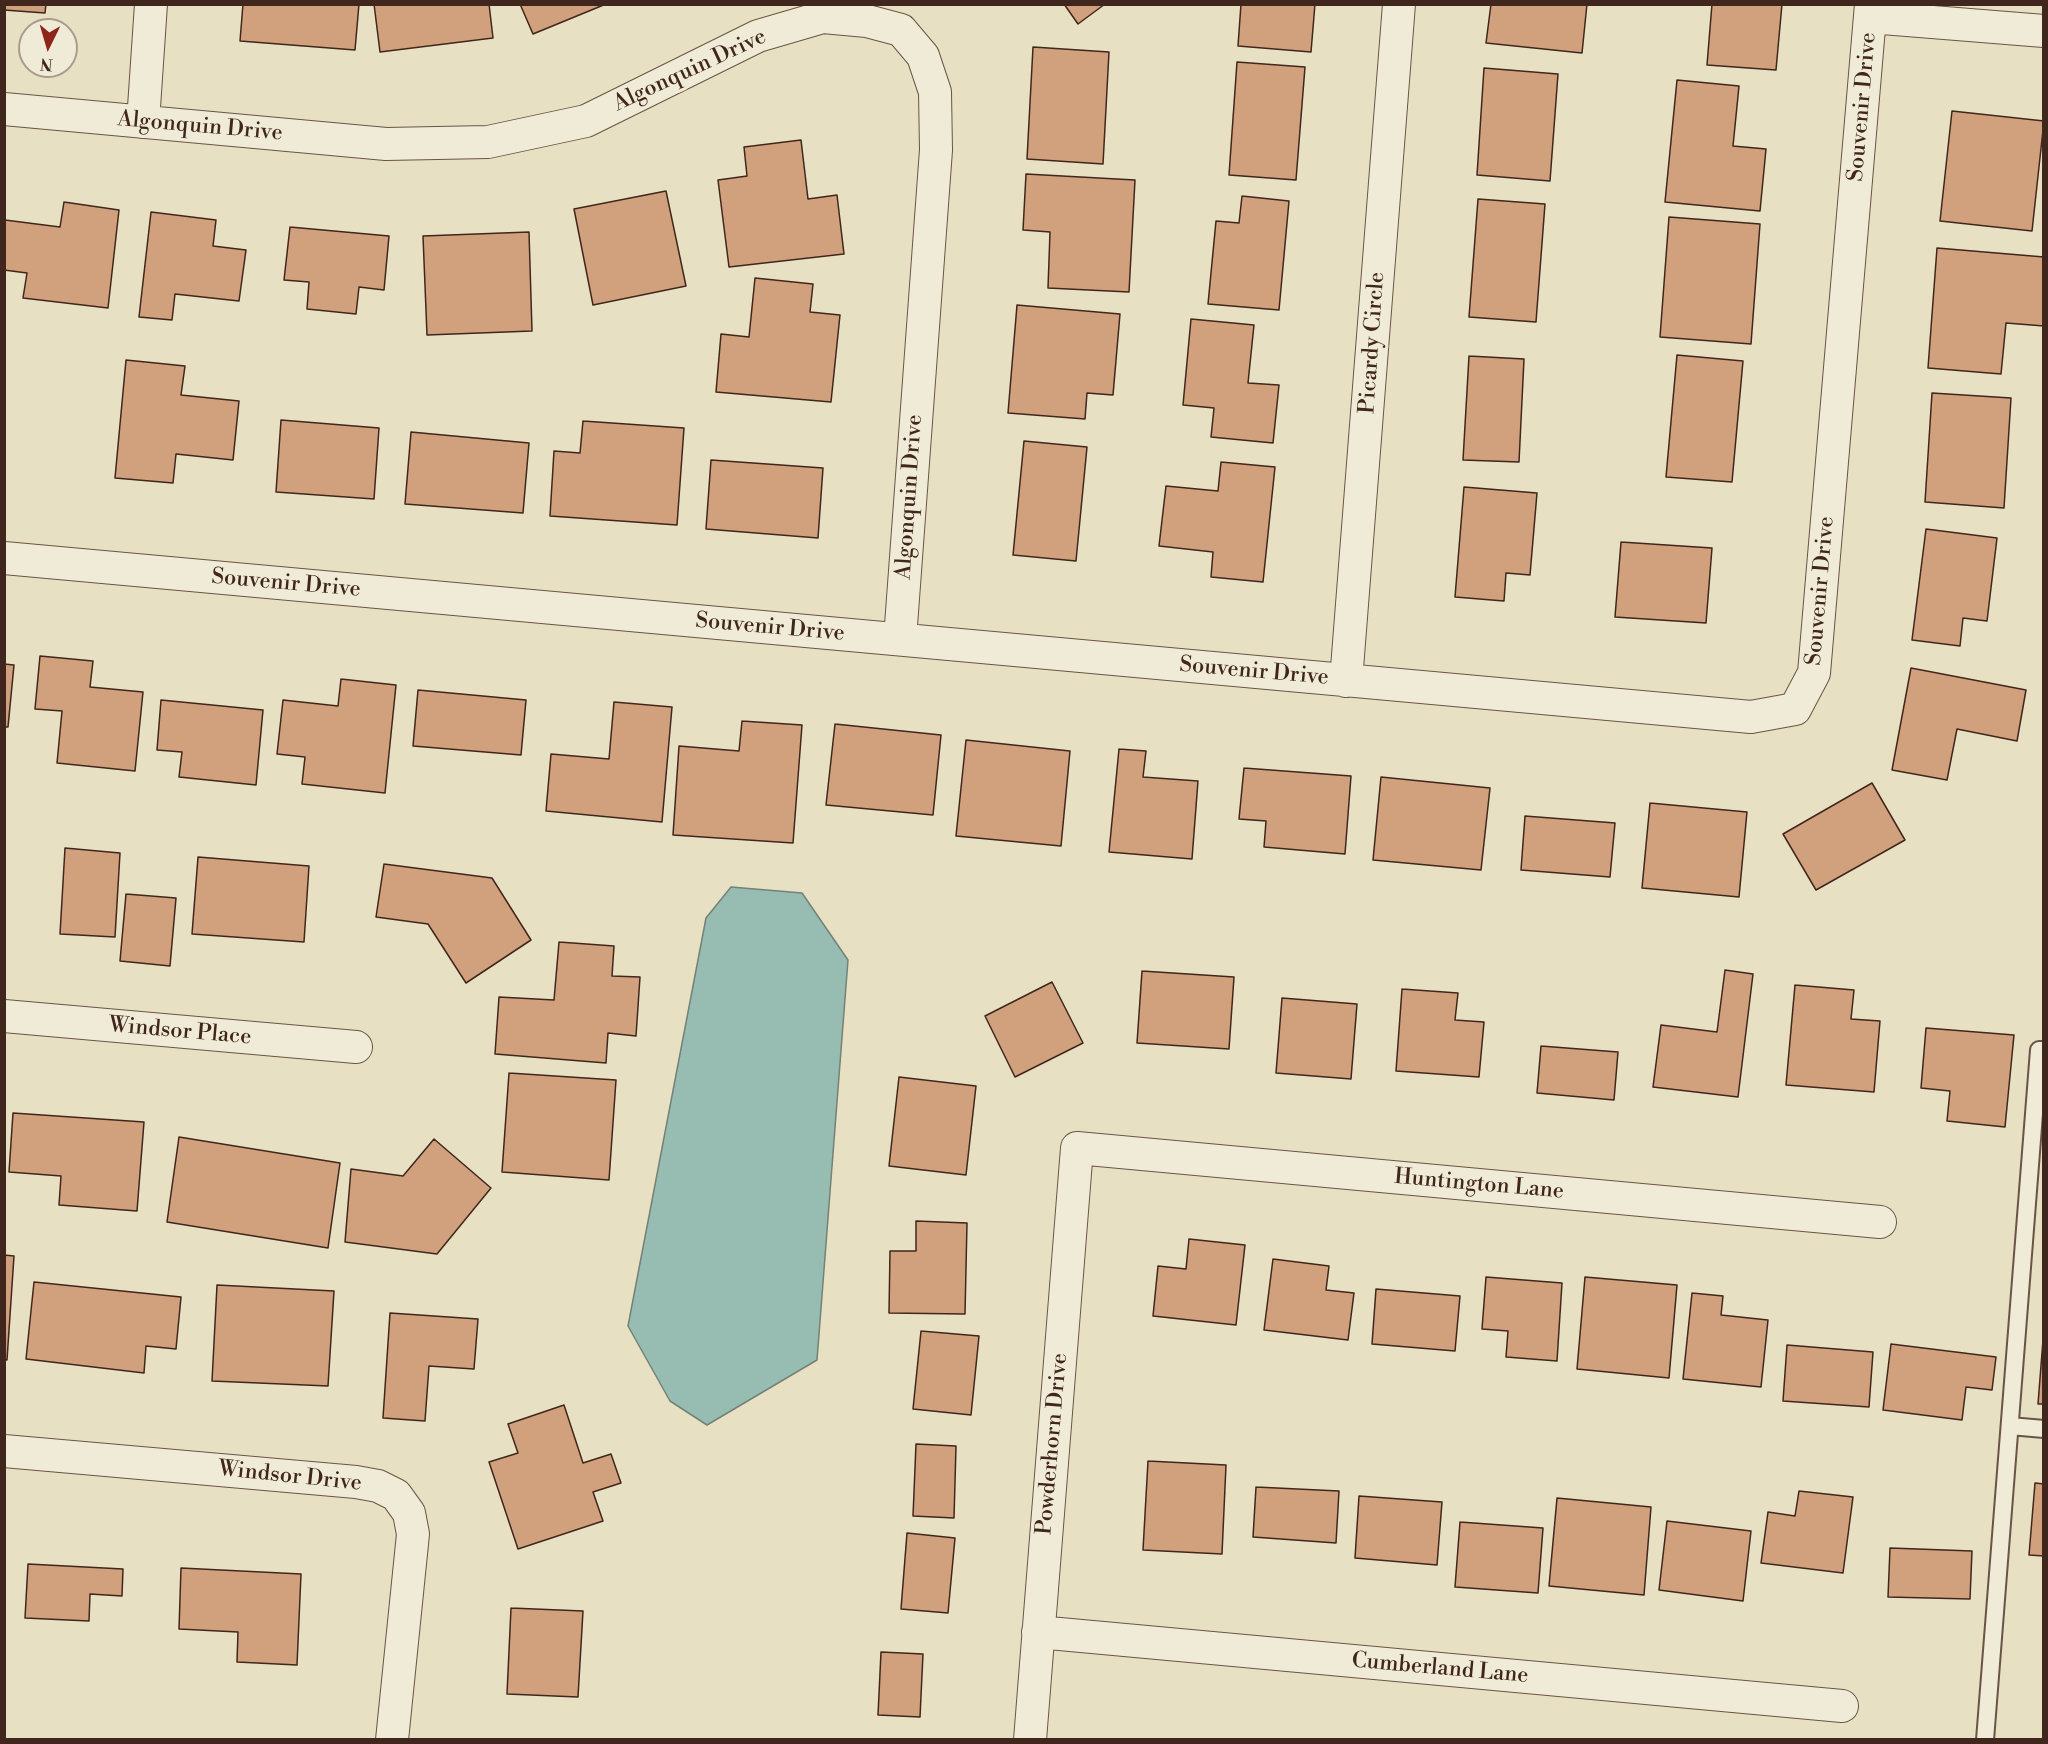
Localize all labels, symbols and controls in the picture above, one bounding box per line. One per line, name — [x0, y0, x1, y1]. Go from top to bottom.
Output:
north arrow — [18, 18, 78, 78]
street label: Algonquin Drive — [609, 24, 771, 118]
street label: Souvenir Drive — [1843, 31, 1883, 183]
text: N — [39, 53, 54, 74]
street label: Algonquin Drive — [116, 107, 284, 147]
street label: Picardy Circle — [1355, 271, 1391, 415]
street label: Algonquin Drive — [891, 414, 929, 580]
street label: Souvenir Drive — [1801, 515, 1841, 667]
street label: Souvenir Drive — [210, 564, 362, 604]
street label: Souvenir Drive — [694, 608, 846, 648]
street label: Souvenir Drive — [1178, 652, 1330, 692]
street label: Windsor Place — [108, 1013, 252, 1051]
street label: Huntington Lane — [1393, 1164, 1565, 1206]
street label: Powderhorn Drive — [1032, 1352, 1074, 1536]
street label: Windsor Drive — [217, 1456, 363, 1498]
street label: Cumberland Lane — [1350, 1648, 1530, 1690]

